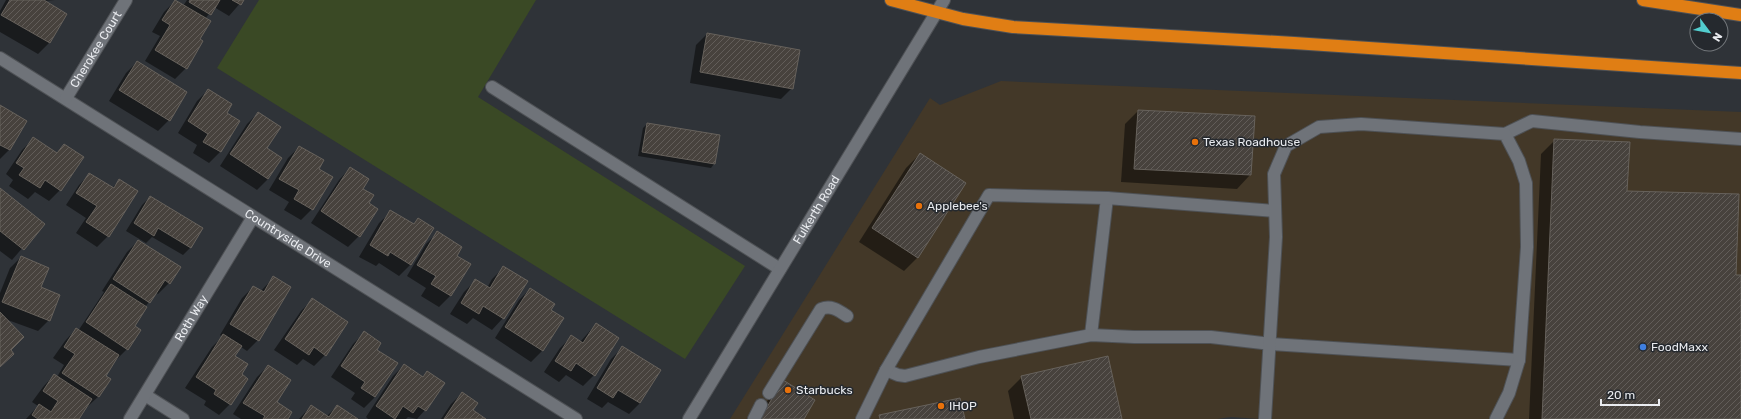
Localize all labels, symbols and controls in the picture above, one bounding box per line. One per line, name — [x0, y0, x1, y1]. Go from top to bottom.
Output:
street label: Cherokee Court — [67, 8, 125, 90]
north arrow — [1689, 12, 1729, 52]
text: N — [1709, 30, 1725, 44]
place label: Texas Roadhouse — [1203, 135, 1300, 149]
marker: Texas Roadhouse — [1190, 137, 1200, 147]
street label: Fulkerth Road — [790, 173, 843, 247]
place label: Applebee's — [927, 199, 988, 213]
marker: Applebee's — [914, 201, 924, 211]
street label: Countryside Drive — [242, 206, 334, 271]
street label: Roth Way — [172, 292, 211, 344]
place label: FoodMaxx — [1651, 340, 1708, 354]
marker: FoodMaxx — [1638, 342, 1648, 352]
scale bar — [1601, 381, 1659, 407]
place label: Starbucks — [796, 383, 853, 397]
marker: Starbucks — [783, 385, 793, 395]
text: 20 m — [1607, 388, 1635, 402]
place label: IHOP — [949, 399, 977, 413]
marker: IHOP — [936, 401, 946, 411]

